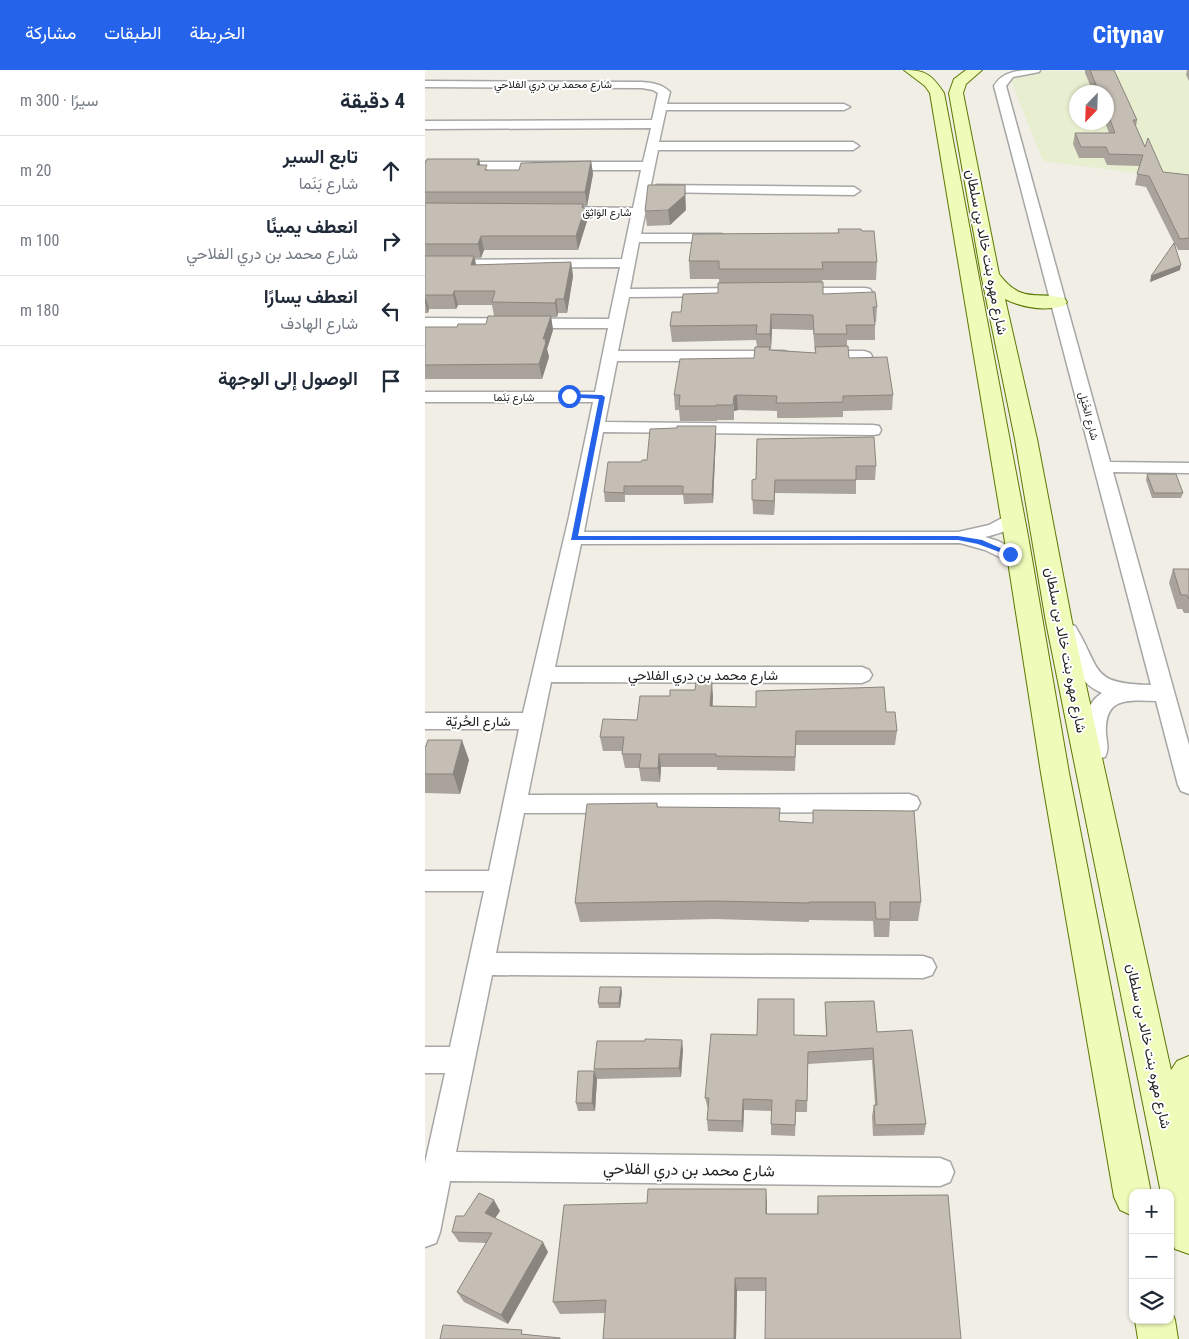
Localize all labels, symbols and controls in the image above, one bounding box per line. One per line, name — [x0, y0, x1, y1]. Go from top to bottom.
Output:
text: Citynav — [1093, 21, 1164, 49]
text: مشاركة — [25, 22, 76, 43]
text: الطبقات — [104, 22, 161, 43]
text: الخريطة — [189, 22, 245, 43]
street label: شارع محمد بن دري الفلاحي — [494, 78, 612, 94]
north arrow — [1069, 85, 1114, 130]
text: 4 دقيقة — [340, 89, 405, 113]
text: سيرًا · 300 m — [20, 91, 98, 110]
text: تابع السير — [283, 145, 358, 168]
icon: ahead — [377, 157, 405, 185]
text: 20 m — [20, 161, 52, 180]
street label: شارع مهره بنت خالد بن سلطان — [960, 168, 1011, 337]
text: شارع بَنَما — [299, 174, 358, 193]
street label: شارع الوَاثِق — [582, 206, 632, 220]
text: انعطف يمينًا — [266, 215, 358, 238]
icon: right — [377, 227, 405, 255]
text: 100 m — [20, 231, 59, 250]
text: شارع محمد بن دري الفلاحي — [186, 244, 358, 263]
text: انعطف يسارًا — [264, 285, 358, 308]
icon: left — [377, 297, 405, 325]
text: 180 m — [20, 301, 59, 320]
text: شارع الهادف — [280, 314, 358, 333]
text: الوصول إلى الوجهة — [218, 367, 358, 390]
icon: arrive — [377, 367, 405, 395]
route start — [558, 385, 581, 408]
street label: شارع الخَيْل — [1075, 390, 1101, 442]
street label: شارع بَنَما — [494, 391, 535, 405]
route end — [999, 543, 1022, 566]
street label: شارع مهره بنت خالد بن سلطان — [1039, 566, 1090, 735]
street label: شارع محمد بن دري الفلاحي — [628, 667, 778, 687]
street label: شارع الحُريّة — [445, 713, 511, 732]
street label: شارع مهره بنت خالد بن سلطان — [1121, 962, 1174, 1131]
street label: شارع محمد بن دري الفلاحي — [603, 1159, 775, 1184]
map controls — [1129, 1189, 1174, 1324]
button: + — [1129, 1189, 1174, 1234]
button: − — [1129, 1234, 1174, 1279]
button: layers — [1129, 1279, 1174, 1324]

